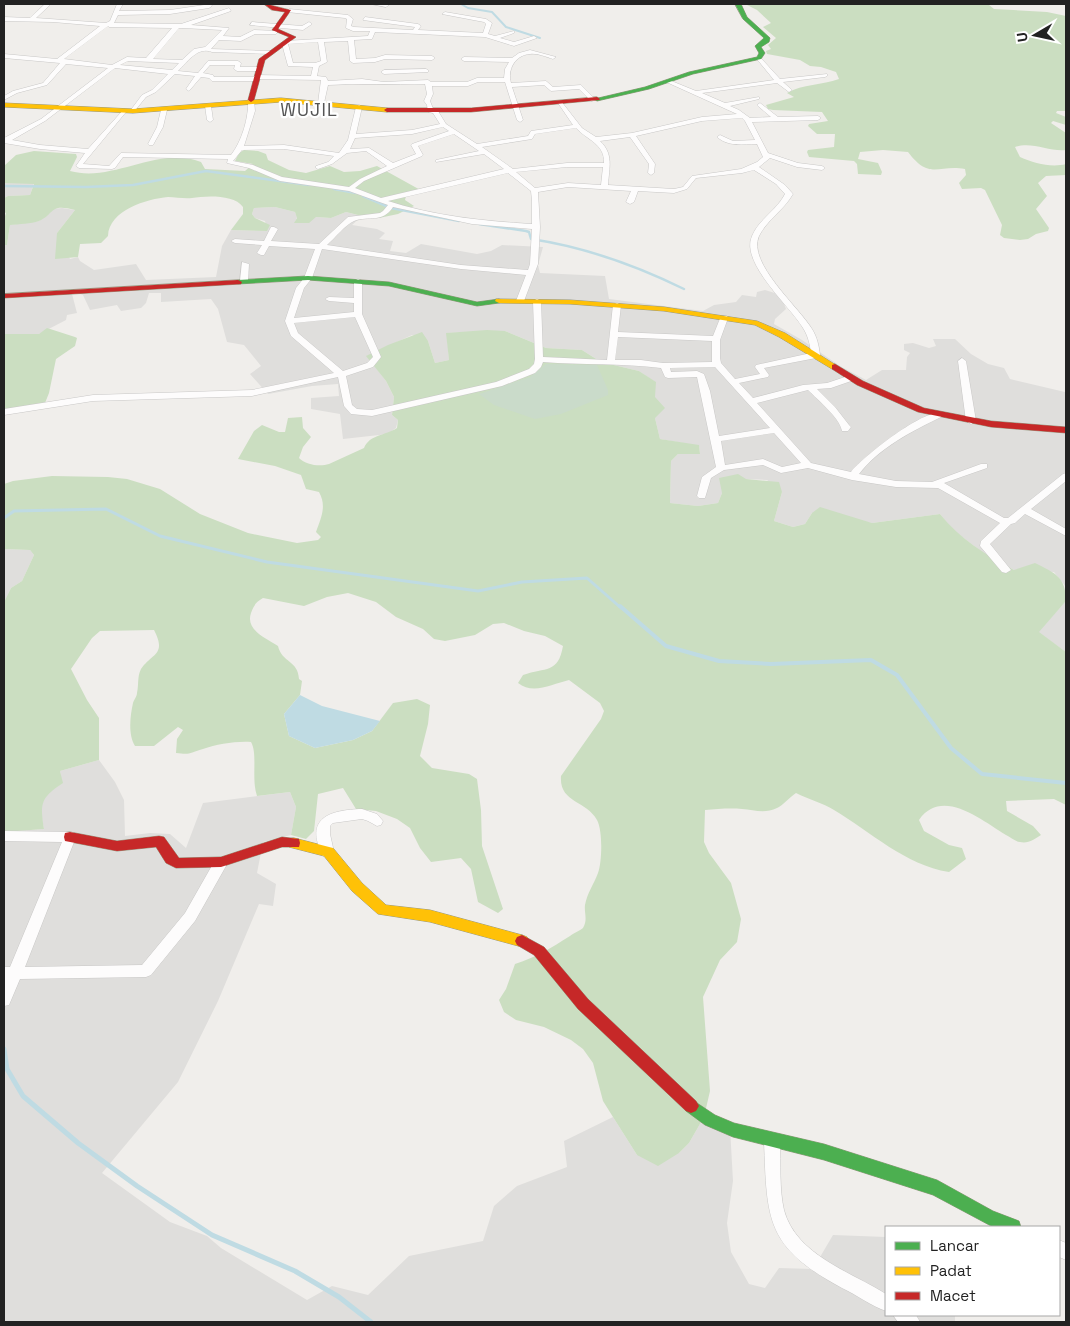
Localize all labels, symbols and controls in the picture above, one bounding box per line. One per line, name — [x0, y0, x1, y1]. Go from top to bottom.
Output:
north arrow — [1010, 10, 1060, 60]
text: U — [1013, 31, 1032, 43]
district label: WUJIL — [280, 98, 338, 121]
legend — [885, 1226, 1060, 1316]
text: Lancar — [930, 1236, 980, 1255]
text: Padat — [930, 1261, 972, 1280]
text: Macet — [930, 1286, 976, 1305]

